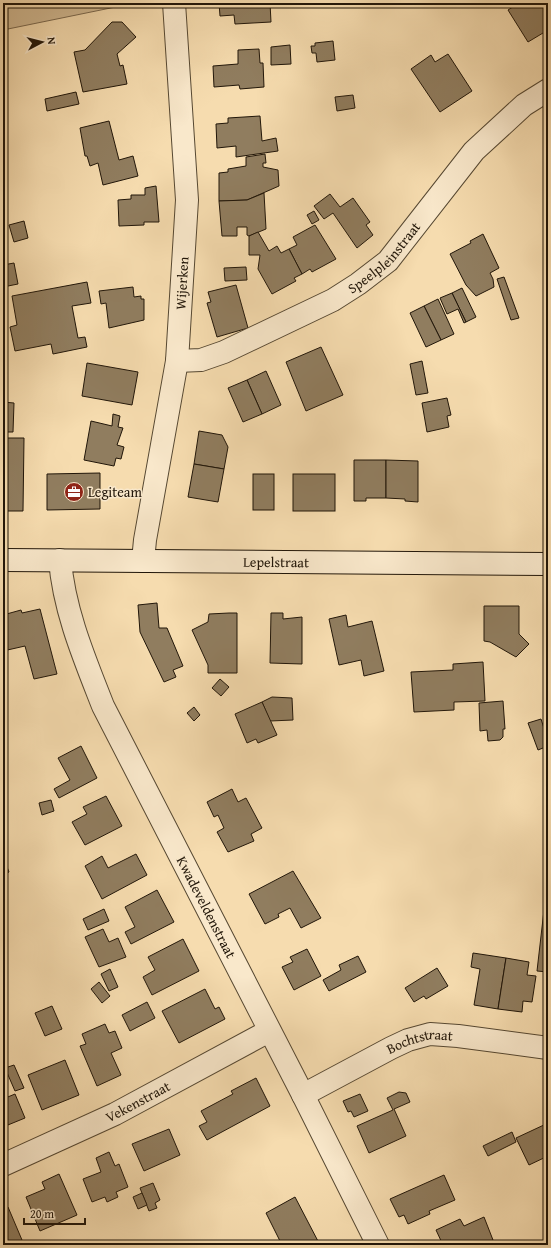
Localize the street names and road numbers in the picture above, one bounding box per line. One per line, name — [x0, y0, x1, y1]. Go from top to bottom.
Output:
street label: Speelpleinstraat — [344, 218, 425, 298]
street label: Wijerken — [170, 256, 193, 310]
street label: Lepelstraat — [243, 552, 309, 572]
street label: Kwadeveldenstraat — [172, 853, 241, 962]
street label: Bochtstraat — [383, 1024, 453, 1059]
street label: Vekenstraat — [102, 1076, 174, 1127]

